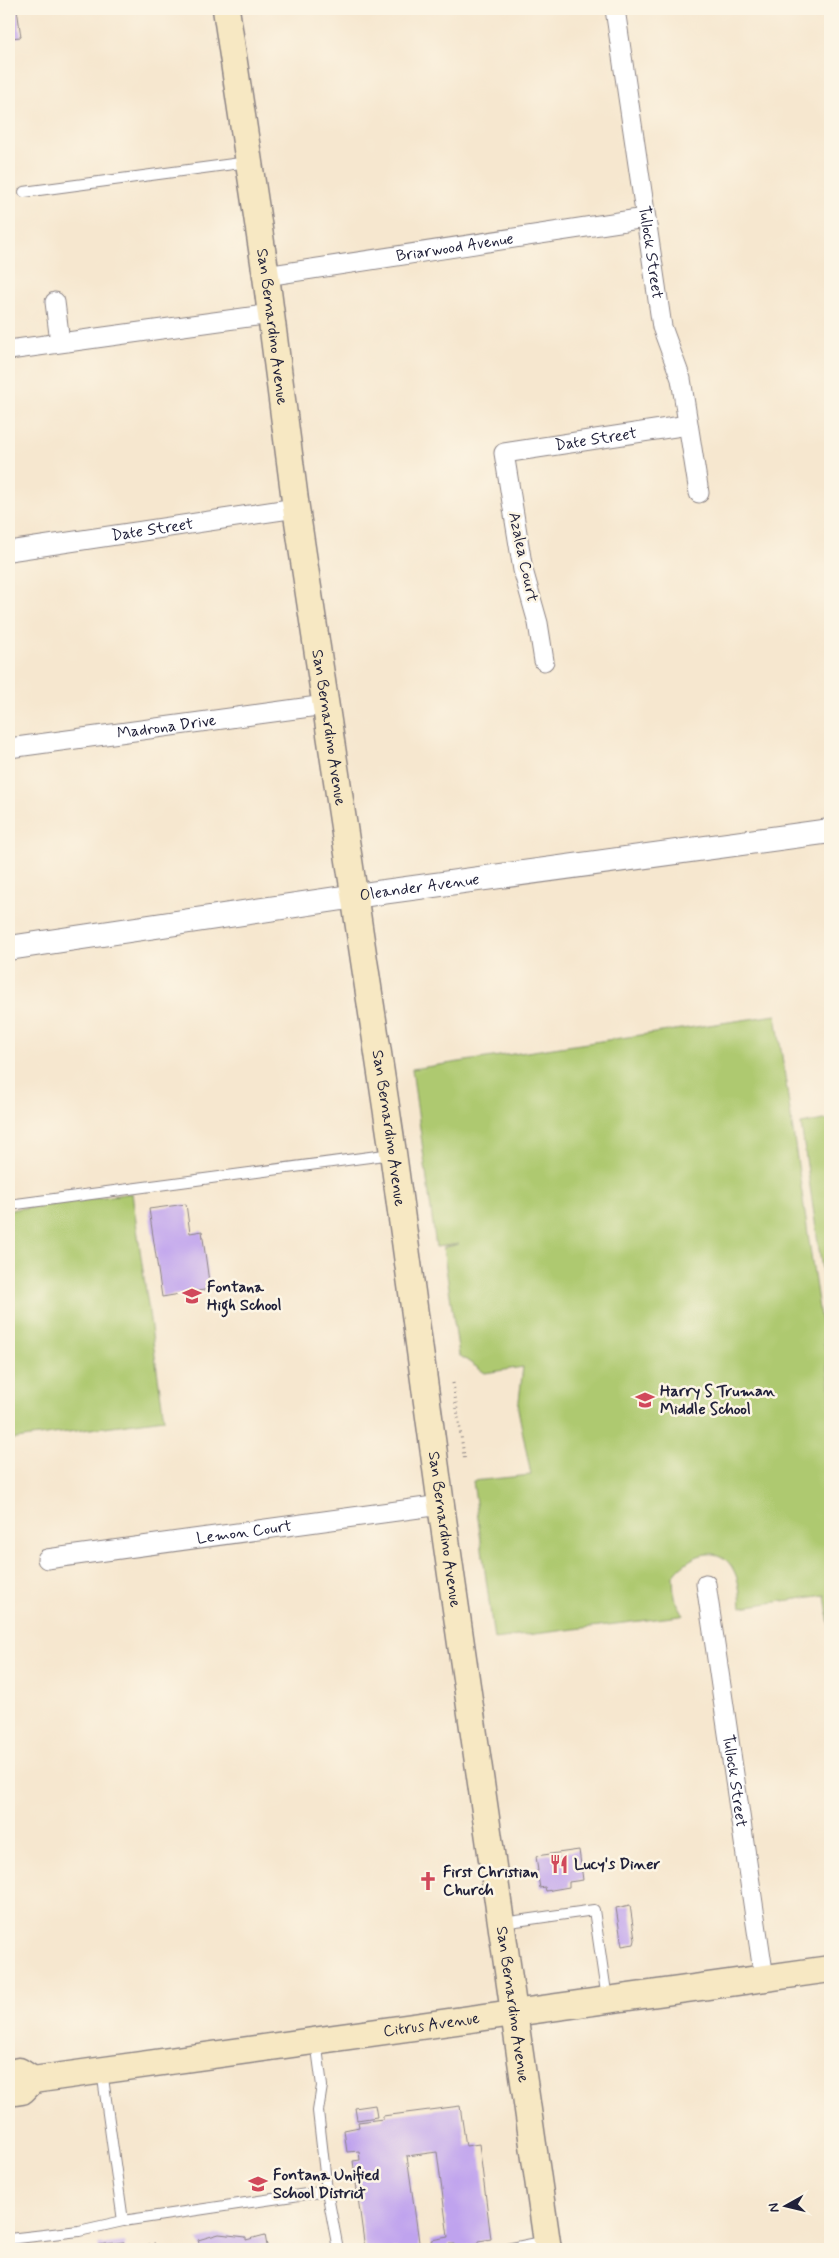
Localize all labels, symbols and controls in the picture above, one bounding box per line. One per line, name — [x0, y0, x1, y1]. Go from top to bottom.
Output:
street label: Tullock Street — [634, 204, 668, 301]
street label: Briarwood Avenue — [395, 228, 515, 266]
street label: San Bernardino Avenue — [251, 247, 293, 407]
street label: Date Street — [553, 422, 639, 456]
street label: Azalea Court — [503, 510, 543, 604]
street label: Date Street — [110, 513, 195, 546]
street label: San Bernardino Avenue — [307, 648, 351, 808]
street label: Madrona Drive — [116, 709, 218, 744]
street label: Oleander Avenue — [358, 868, 481, 906]
street label: San Bernardino Avenue — [367, 1049, 411, 1208]
place label: Fontana High School — [207, 1277, 282, 1318]
school or university icon: Fontana High School — [181, 1285, 203, 1307]
place label: Harry S Truman Middle School — [660, 1381, 776, 1420]
school or university icon: Harry S Truman Middle School — [634, 1389, 656, 1411]
street label: San Bernardino Avenue — [423, 1450, 466, 1609]
street label: Lemon Court — [195, 1515, 294, 1549]
street label: Tullock Street — [718, 1733, 752, 1829]
restaurant icon: Lucy's Diner — [548, 1853, 570, 1875]
place label: Lucy's Diner — [574, 1854, 660, 1875]
place label: First Christian Church — [443, 1862, 538, 1901]
church icon: First Christian Church — [417, 1870, 439, 1892]
street label: San Bernardino Avenue — [491, 1925, 535, 2084]
street label: Citrus Avenue — [382, 2007, 481, 2042]
place label: Fontana Unified School District — [273, 2165, 379, 2204]
school or university icon: Fontana Unified School District — [247, 2173, 269, 2195]
north arrow — [762, 2180, 812, 2230]
text: N — [765, 2202, 784, 2214]

